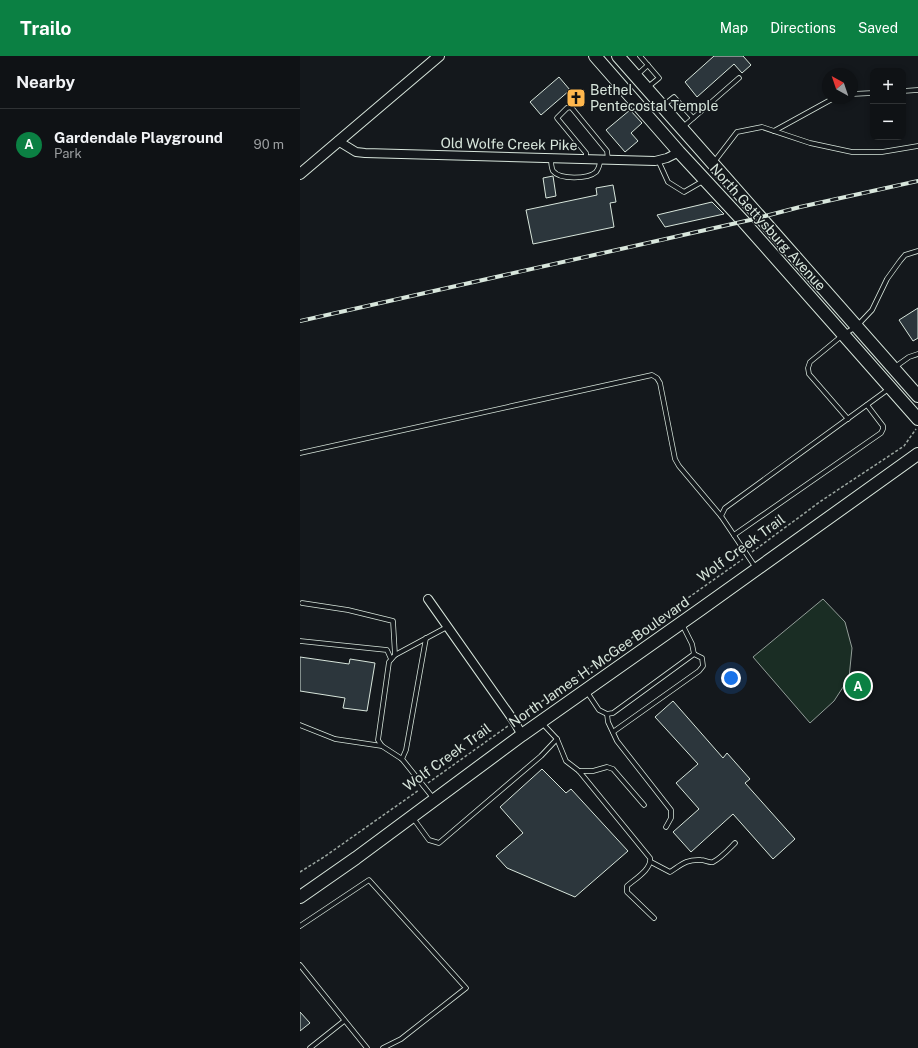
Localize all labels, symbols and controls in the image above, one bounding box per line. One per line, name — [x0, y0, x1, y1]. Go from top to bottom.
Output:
text: Trailo — [20, 17, 72, 39]
text: Map — [720, 20, 748, 36]
text: Directions — [770, 20, 836, 36]
text: Saved — [858, 20, 898, 36]
north arrow — [822, 68, 858, 104]
map controls — [870, 68, 906, 140]
button: + — [870, 68, 906, 104]
text: Nearby — [16, 72, 75, 92]
place label: Bethel Pentecostal Temple — [590, 82, 718, 114]
church icon: Bethel Pentecostal Temple — [565, 87, 587, 109]
button: − — [870, 104, 906, 140]
text: Gardendale Playground — [54, 129, 223, 146]
street label: Old Wolfe Creek Pike — [440, 135, 578, 153]
text: A — [24, 137, 34, 152]
text: 90 m — [254, 137, 284, 152]
text: Park — [54, 146, 82, 161]
street label: North Gettysburg Avenue — [707, 160, 829, 294]
street label: Wolf Creek Trail — [694, 511, 788, 585]
street label: North James H. McGee Boulevard — [506, 593, 692, 731]
your location — [721, 668, 741, 688]
pin: A — [845, 671, 871, 701]
street label: Wolf Creek Trail — [400, 720, 494, 794]

